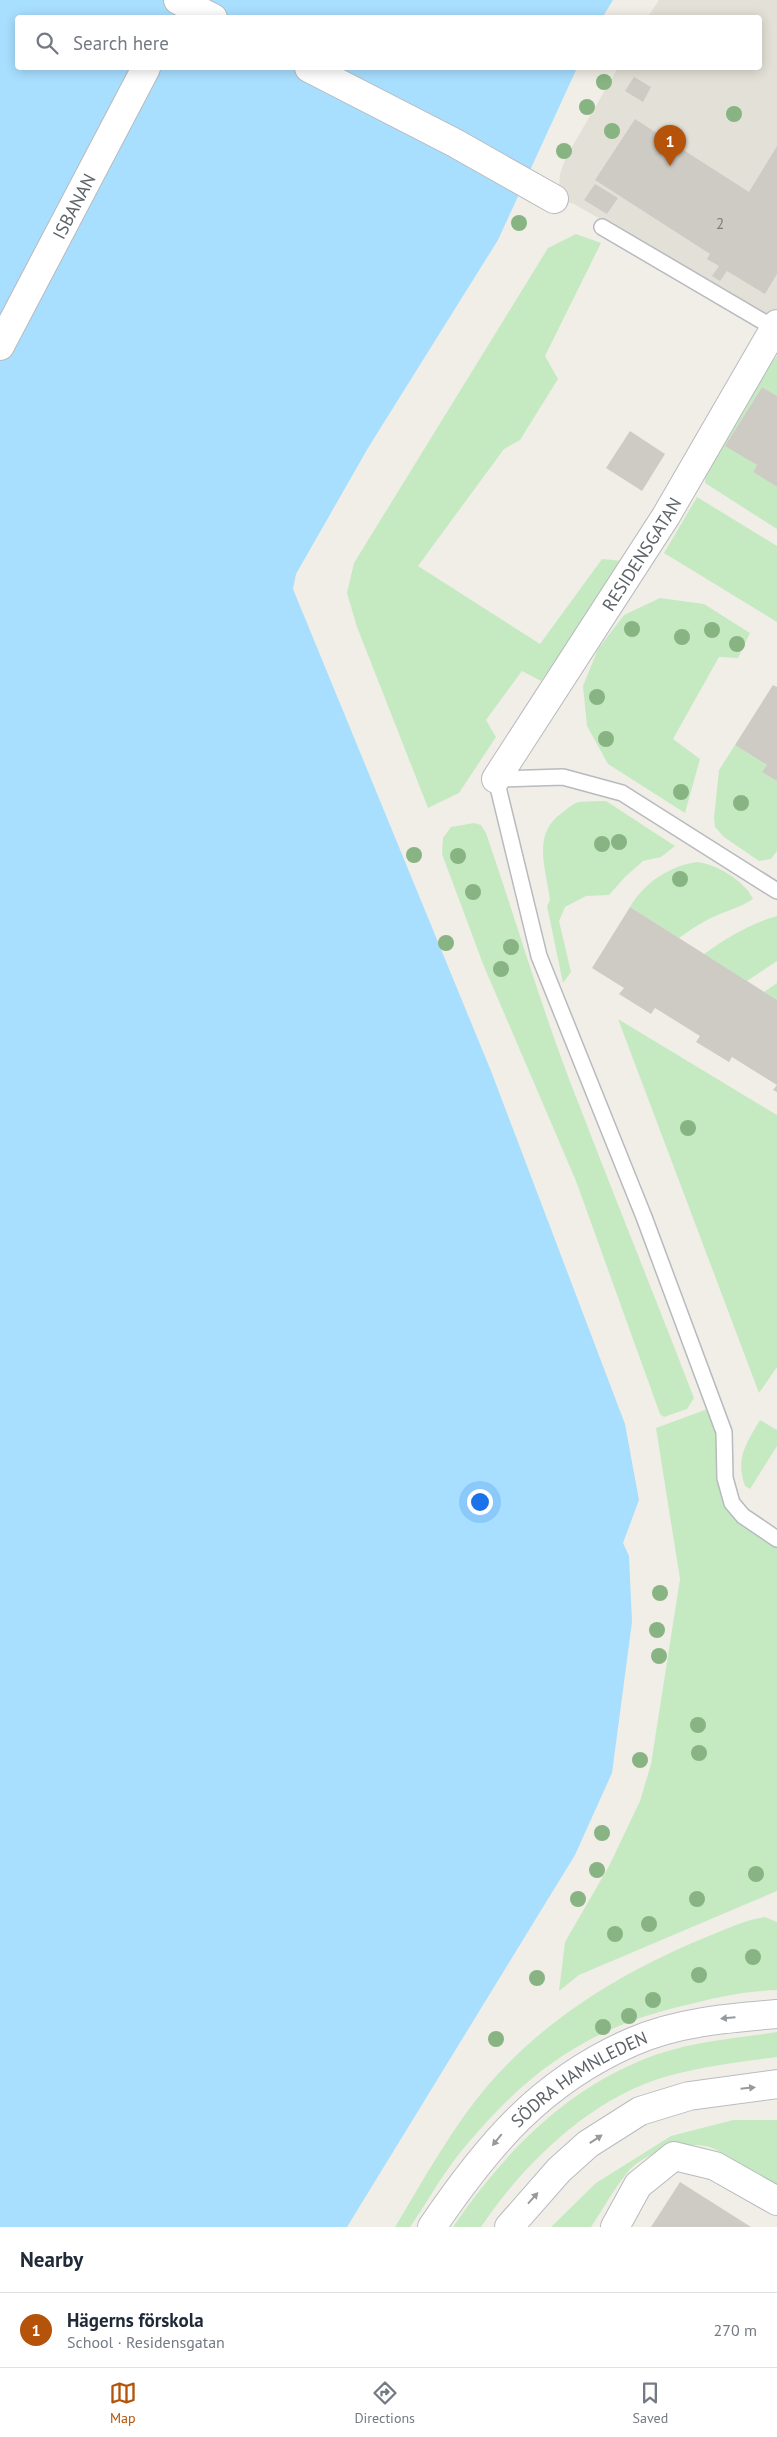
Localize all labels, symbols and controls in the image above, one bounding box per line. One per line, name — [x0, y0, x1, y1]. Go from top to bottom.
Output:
search box — [15, 15, 762, 70]
icon: search — [33, 29, 61, 57]
text: Search here — [73, 31, 169, 55]
pin: 1 — [654, 125, 686, 166]
street label: ISBANAN — [47, 170, 100, 243]
house number: 2 — [716, 214, 724, 233]
street label: RESIDENSGATAN — [597, 493, 686, 615]
your location — [467, 1489, 493, 1515]
one-way arrow — [720, 2014, 736, 2022]
street label: SÖDRA HAMNLEDEN — [506, 2025, 651, 2132]
one-way arrow — [740, 2084, 756, 2092]
one-way arrow — [492, 2133, 503, 2146]
one-way arrow — [590, 2134, 603, 2143]
one-way arrow — [528, 2191, 539, 2204]
text: Nearby — [20, 2246, 83, 2273]
text: Hägerns förskola — [67, 2308, 204, 2332]
text: 1 — [31, 2320, 41, 2340]
text: 270 m — [714, 2320, 757, 2340]
text: School · Residensgatan — [67, 2332, 225, 2352]
tab: Map — [109, 2379, 137, 2427]
tab: Directions — [354, 2379, 415, 2427]
tab: Saved — [633, 2379, 668, 2427]

